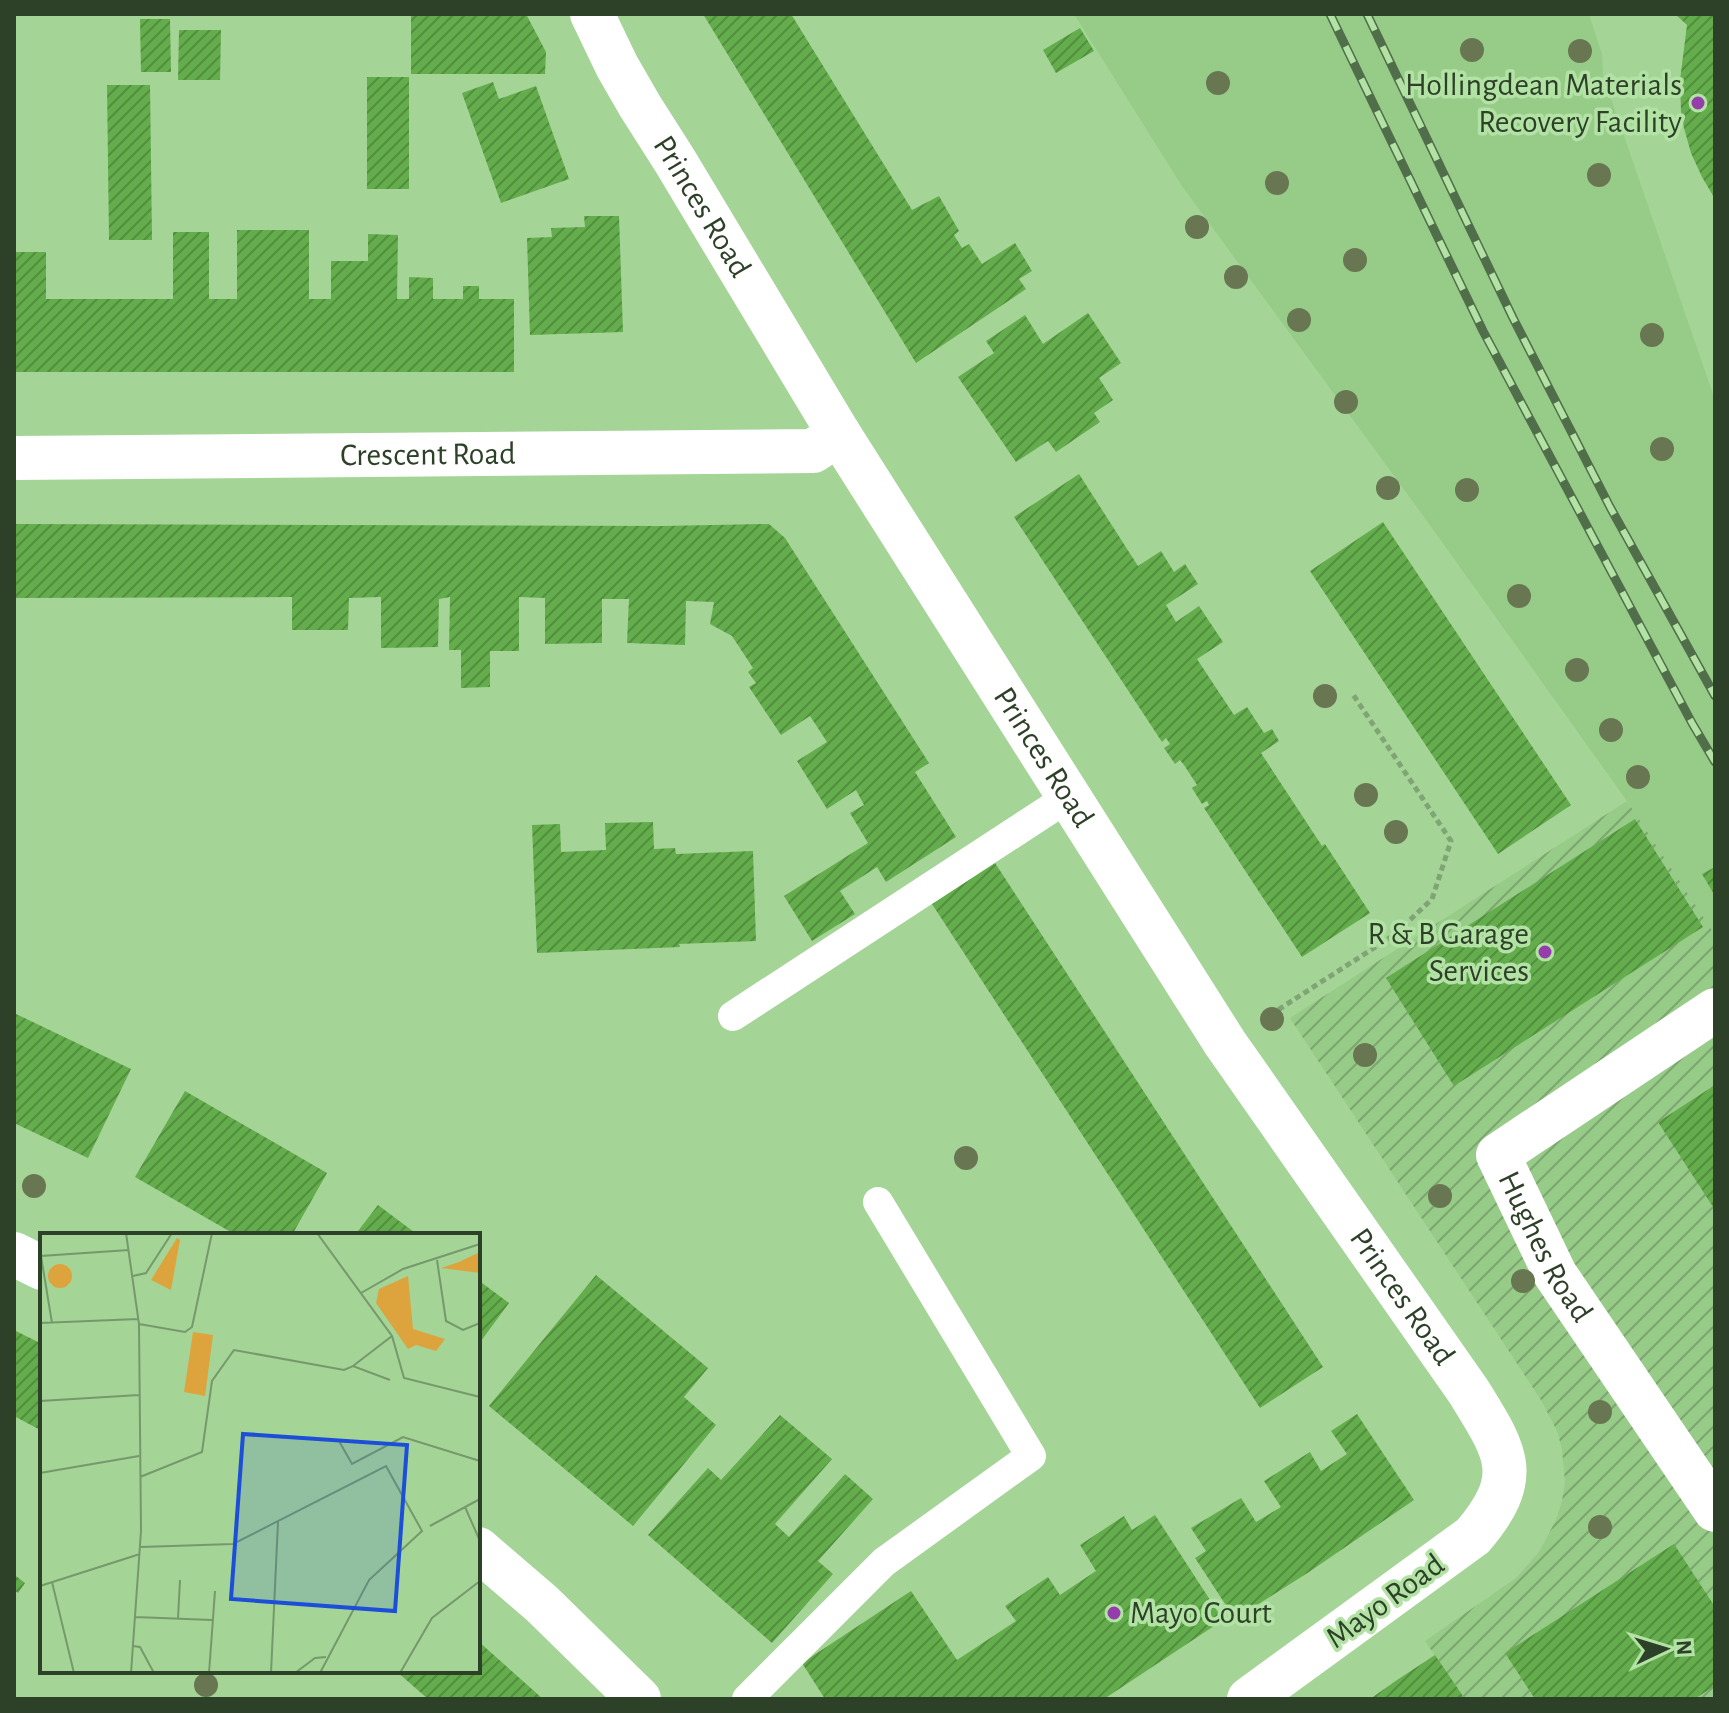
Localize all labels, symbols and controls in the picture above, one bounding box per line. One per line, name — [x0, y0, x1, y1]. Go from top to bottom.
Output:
place label: Hollingdean Materials Recovery Facility — [1405, 69, 1682, 138]
marker: Hollingdean Materials Recovery Facility — [1689, 94, 1707, 112]
street label: Princes Road — [647, 130, 757, 283]
street label: Crescent Road — [340, 438, 516, 471]
street label: Princes Road — [988, 681, 1100, 833]
place label: R & B Garage Services — [1368, 918, 1529, 987]
marker: R & B Garage Services — [1536, 943, 1554, 961]
street label: Hughes Road — [1492, 1166, 1598, 1328]
street label: Princes Road — [1344, 1222, 1461, 1371]
inset map — [40, 1233, 480, 1673]
street label: Mayo Road — [1320, 1548, 1450, 1654]
place label: Mayo Court — [1130, 1597, 1272, 1629]
marker: Mayo Court — [1105, 1604, 1123, 1622]
north arrow — [1625, 1609, 1705, 1689]
text: N — [1672, 1639, 1695, 1656]

